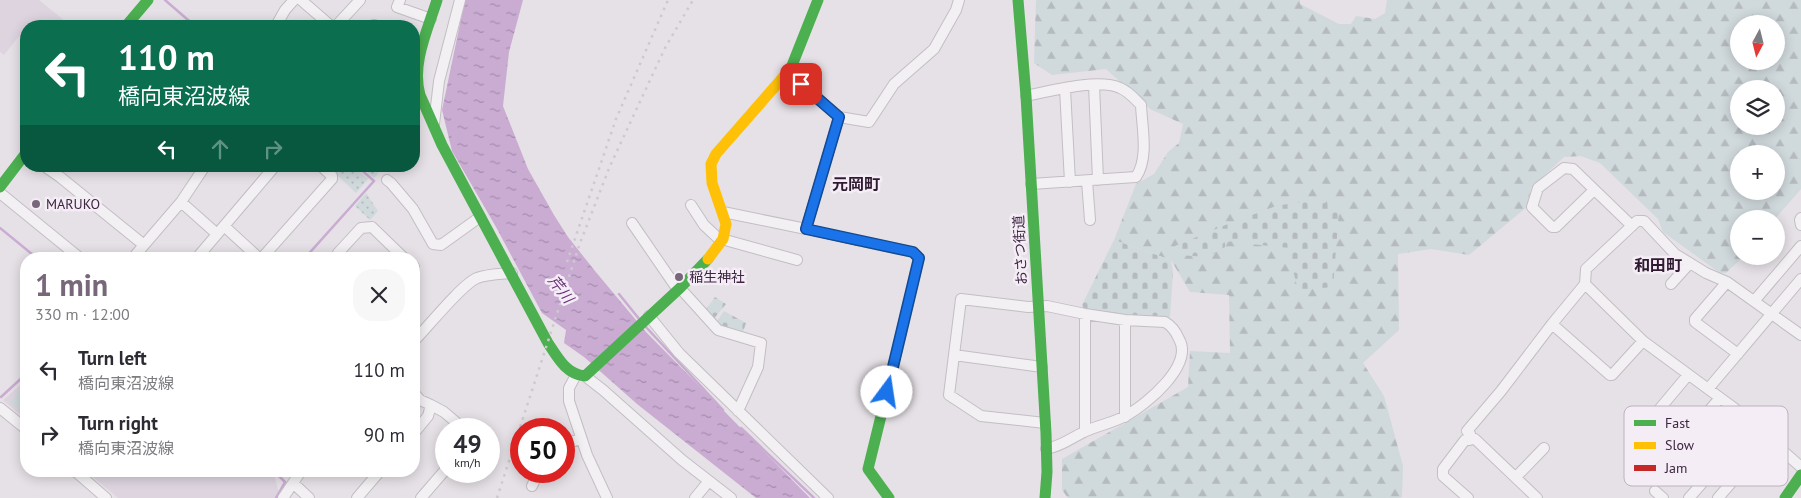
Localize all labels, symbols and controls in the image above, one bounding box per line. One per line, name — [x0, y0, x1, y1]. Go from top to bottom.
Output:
north arrow — [1730, 15, 1785, 70]
map controls — [1730, 15, 1785, 265]
text: 110 m — [118, 34, 215, 80]
icon: left — [35, 40, 100, 105]
pin — [780, 63, 822, 105]
icon: arrive — [787, 70, 815, 98]
button: layers — [1730, 80, 1785, 135]
text: 橋向東沼波線 — [118, 82, 250, 110]
icon: left — [153, 135, 181, 163]
icon: ahead — [206, 135, 234, 163]
icon: right — [259, 135, 287, 163]
button: + — [1730, 145, 1785, 200]
district label: 元岡町 — [832, 174, 880, 194]
place label: MARUKO — [46, 195, 100, 213]
marker: MARUKO — [30, 198, 42, 210]
button: − — [1730, 210, 1785, 265]
street label: おさつ街道 — [1009, 215, 1031, 285]
district label: 和田町 — [1634, 255, 1682, 275]
text: 1 min — [35, 265, 108, 304]
place label: 稲生神社 — [689, 268, 745, 286]
button: close — [353, 269, 405, 321]
water label: 芹川 — [544, 271, 579, 308]
marker: 稲生神社 — [673, 271, 685, 283]
text: 330 m · 12:00 — [35, 304, 130, 324]
text: Turn left — [78, 346, 147, 370]
icon: left — [35, 356, 63, 384]
text: 110 m — [353, 358, 405, 382]
position arrow — [860, 365, 912, 417]
text: 橋向東沼波線 — [78, 373, 174, 393]
legend — [1624, 406, 1788, 486]
text: Turn right — [78, 411, 158, 435]
text: Fast — [1665, 414, 1690, 432]
speed limit sign: 50 — [510, 418, 575, 483]
icon: right — [35, 421, 63, 449]
text: 90 m — [364, 423, 405, 447]
text: 49 — [453, 428, 482, 460]
text: Slow — [1665, 436, 1695, 454]
text: 橋向東沼波線 — [78, 438, 174, 458]
text: km/h — [454, 455, 481, 470]
text: Jam — [1664, 459, 1687, 477]

